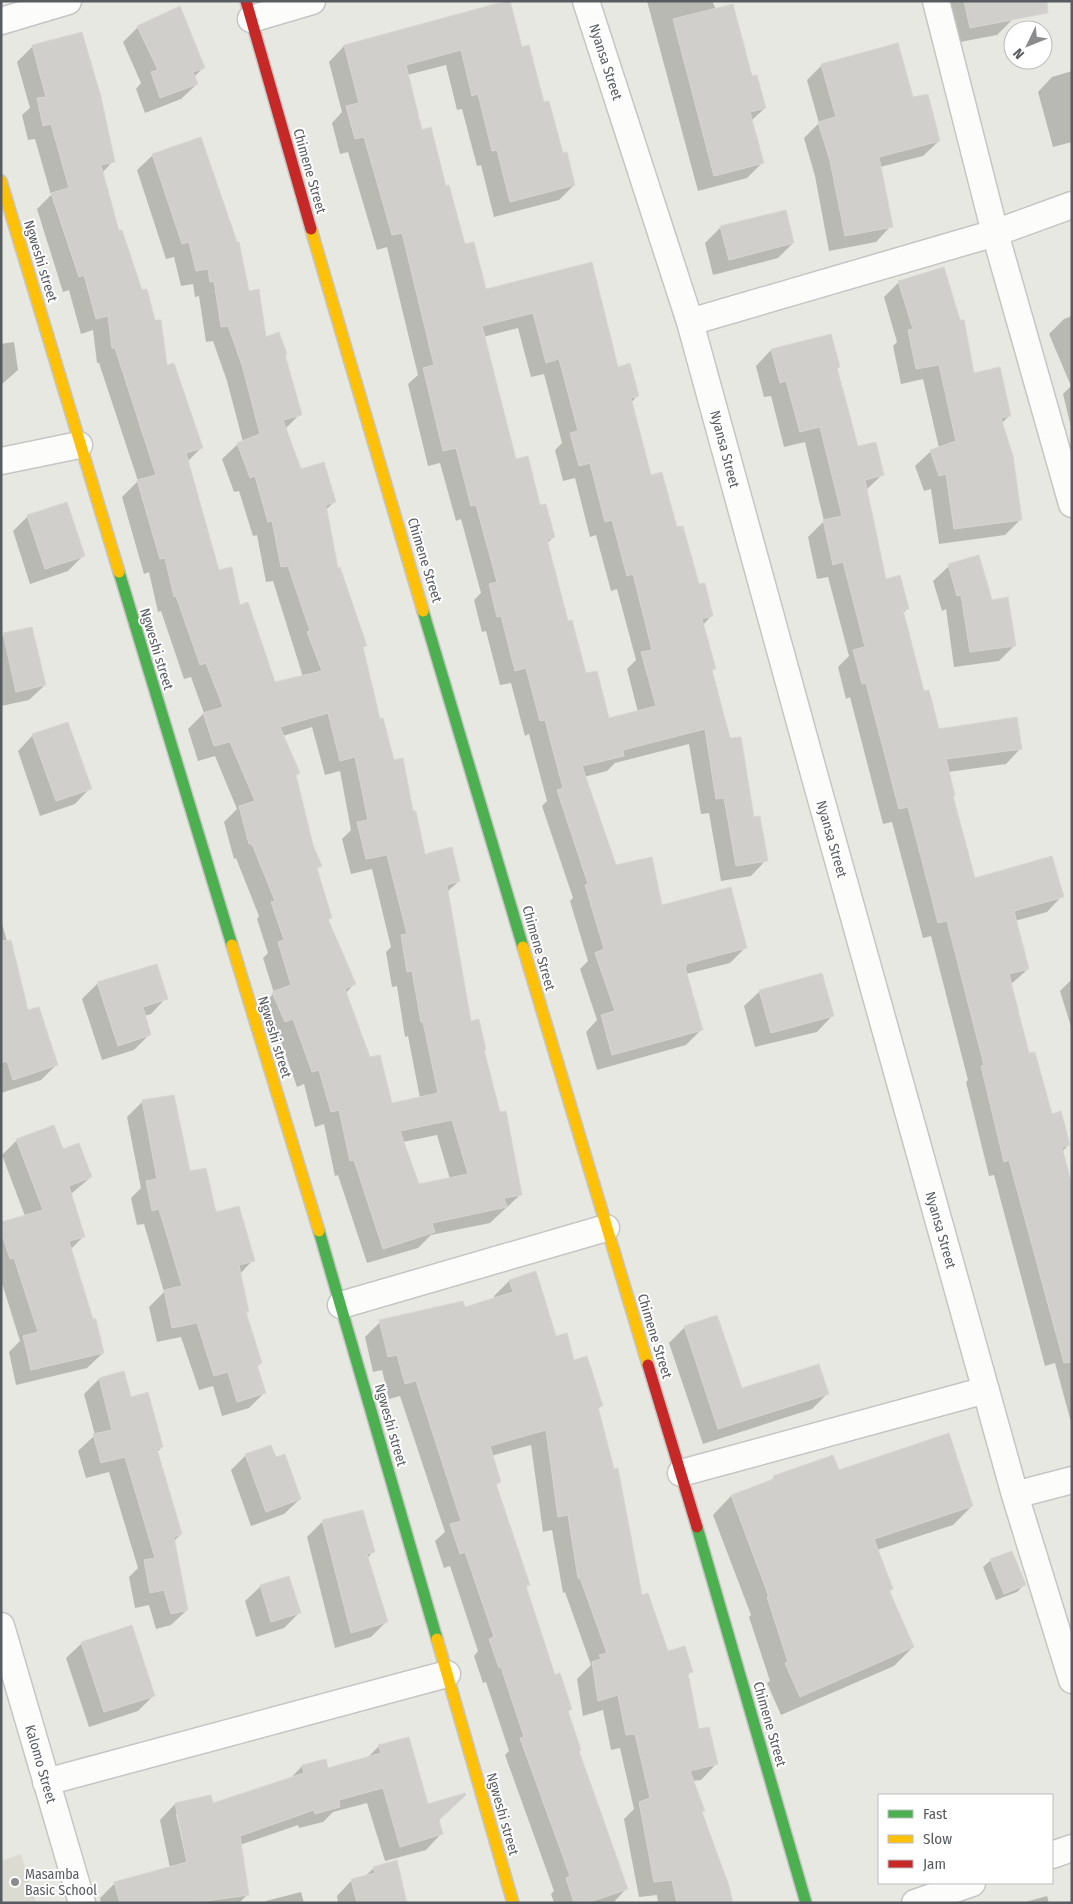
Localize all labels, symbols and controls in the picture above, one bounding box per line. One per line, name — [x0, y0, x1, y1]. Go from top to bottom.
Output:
north arrow — [1003, 20, 1053, 70]
street label: Nyansa Street — [585, 22, 626, 103]
text: N — [1010, 45, 1028, 62]
street label: Chimene Street — [289, 127, 330, 216]
street label: Ngweshi street — [20, 218, 61, 305]
street label: Nyansa Street — [706, 409, 743, 490]
street label: Chimene Street — [404, 516, 446, 605]
street label: Ngweshi street — [136, 606, 177, 693]
street label: Nyansa Street — [812, 799, 851, 880]
street label: Chimene Street — [518, 904, 559, 993]
street label: Ngweshi street — [254, 994, 295, 1081]
street label: Nyansa Street — [921, 1190, 960, 1271]
street label: Chimene Street — [634, 1292, 676, 1381]
street label: Ngweshi street — [371, 1382, 410, 1469]
street label: Chimene Street — [749, 1680, 790, 1769]
street label: Kalomo Street — [21, 1723, 60, 1806]
street label: Ngweshi street — [483, 1771, 522, 1858]
legend — [878, 1794, 1053, 1884]
text: Fast — [923, 1805, 947, 1823]
text: Slow — [923, 1830, 952, 1848]
text: Jam — [923, 1855, 946, 1873]
place label: Masamba Basic School — [25, 1866, 97, 1899]
marker: Masamba Basic School — [9, 1876, 21, 1888]

